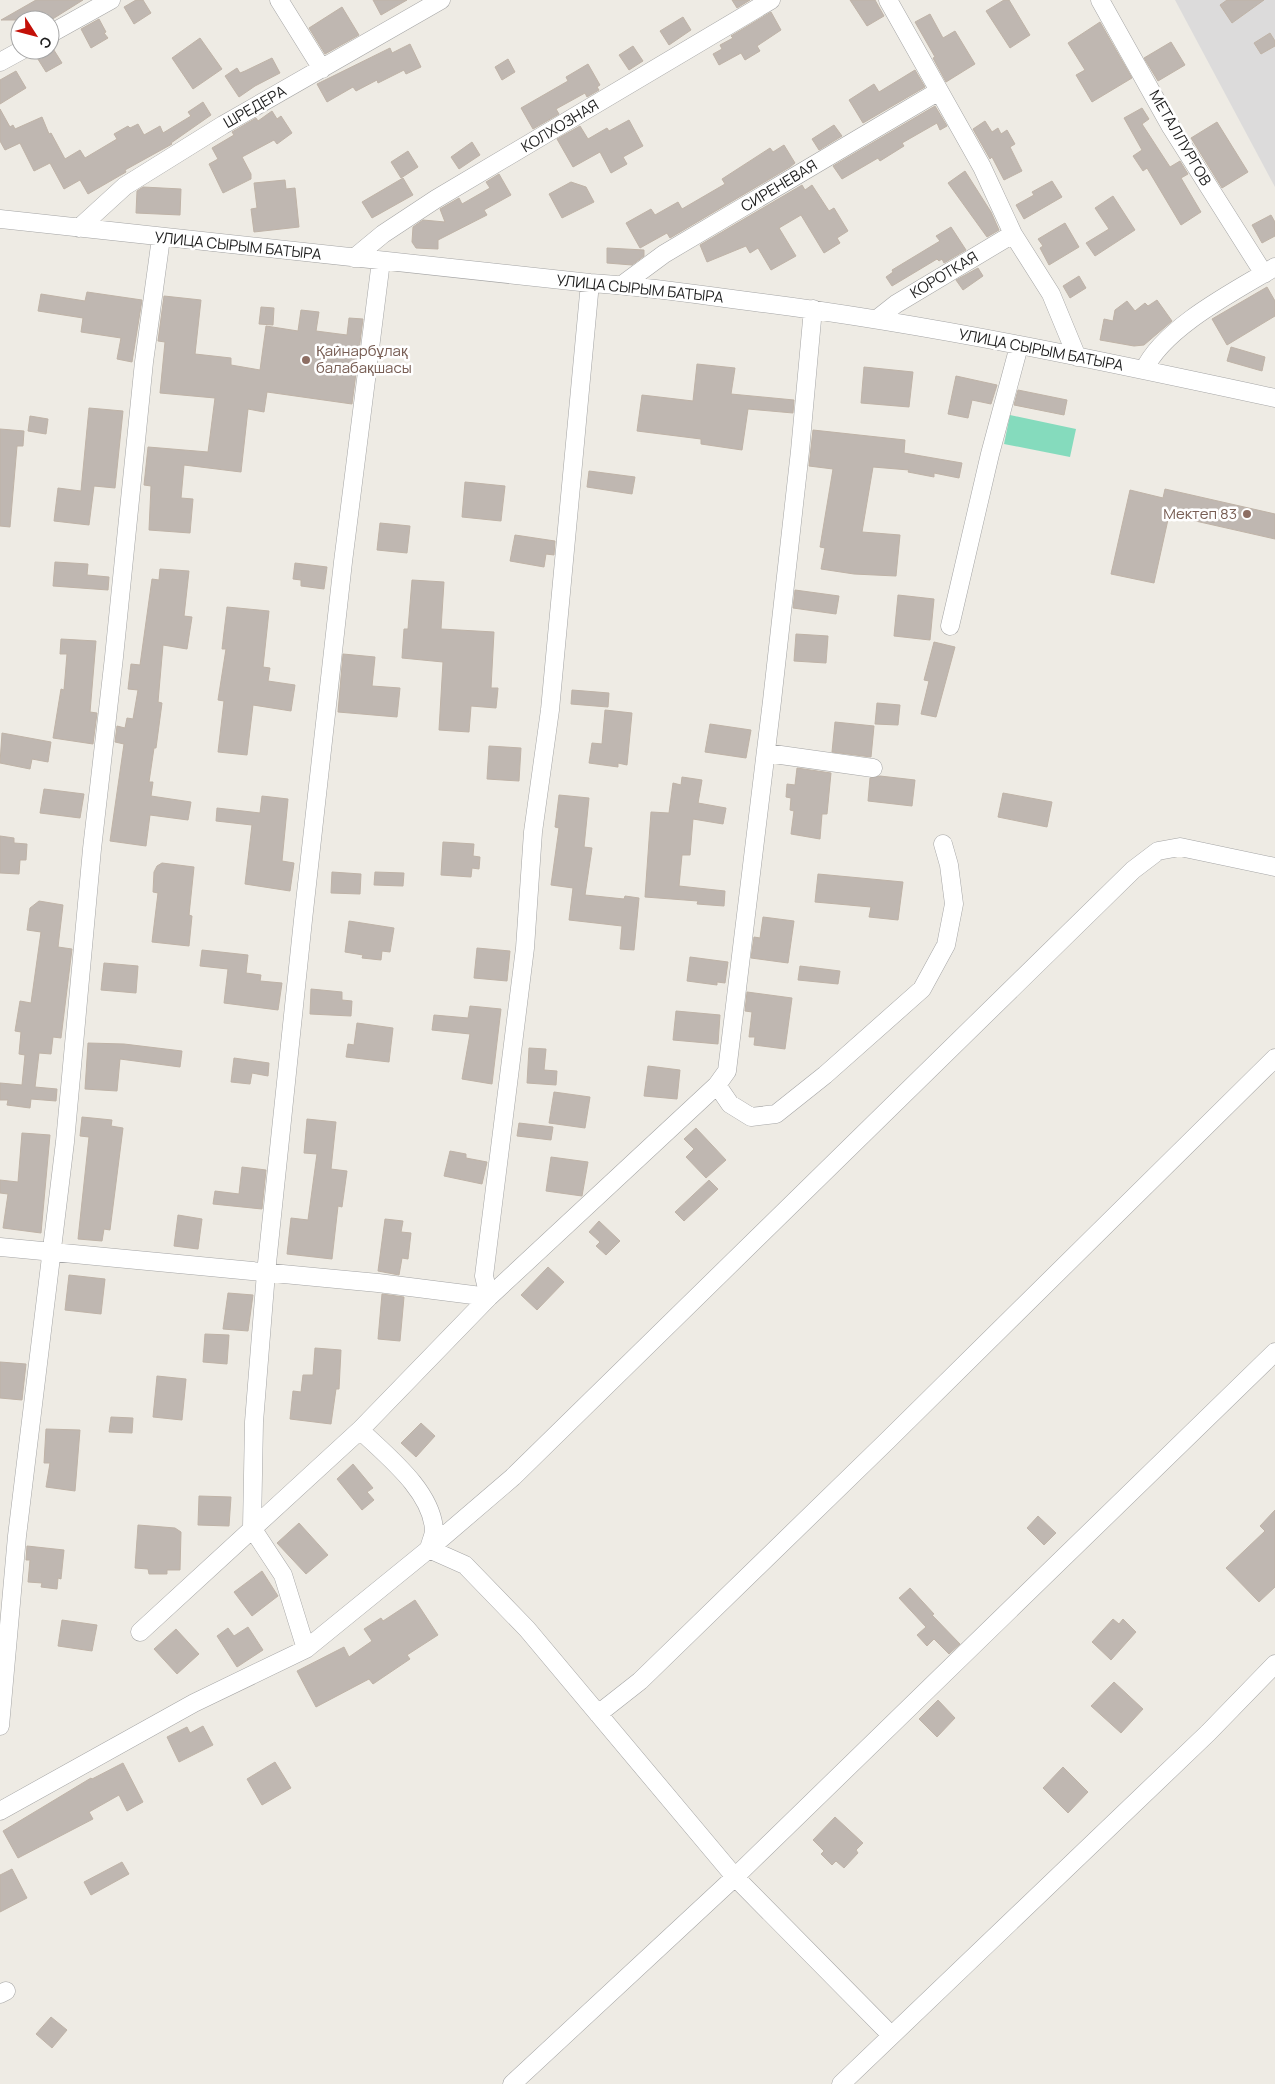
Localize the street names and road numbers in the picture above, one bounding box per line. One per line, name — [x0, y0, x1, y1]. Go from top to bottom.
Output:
street label: ШРЕДЕРА — [220, 80, 290, 133]
street label: МЕТАЛЛУРГОВ — [1145, 86, 1216, 189]
street label: КОЛХОЗНАЯ — [517, 94, 602, 157]
street label: СИРЕНЕВАЯ — [737, 155, 821, 217]
street label: УЛИЦА СЫРЫМ БАТЫРА — [154, 226, 323, 265]
street label: КОРОТКАЯ — [906, 246, 982, 303]
street label: УЛИЦА СЫРЫМ БАТЫРА — [556, 269, 725, 308]
street label: УЛИЦА СЫРЫМ БАТЫРА — [957, 323, 1126, 376]

